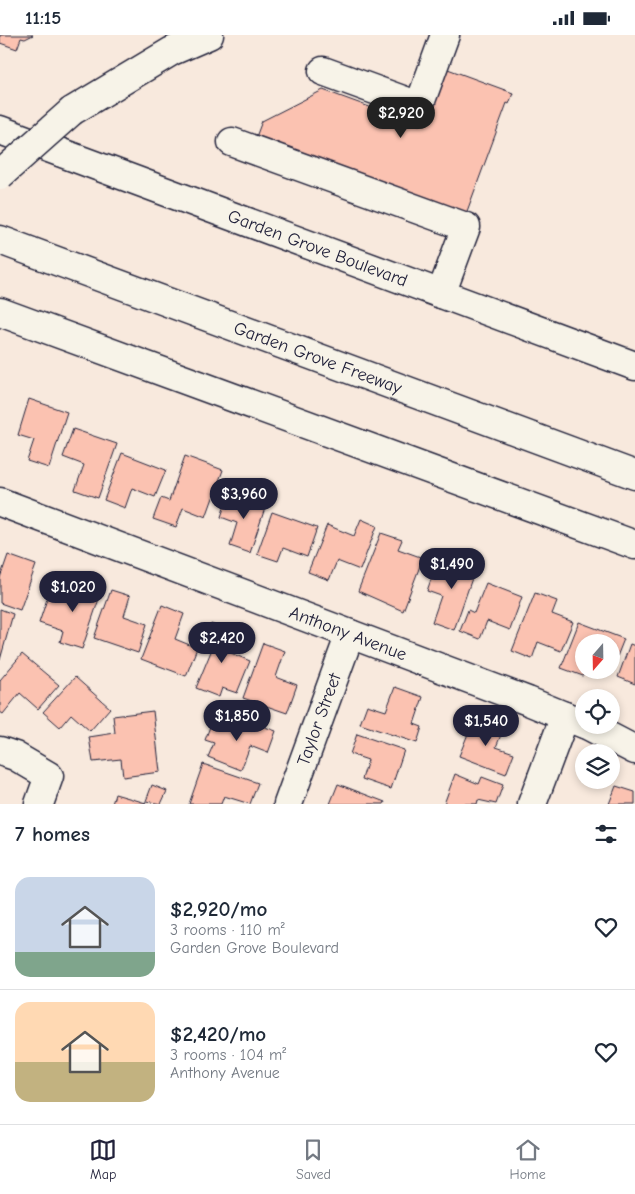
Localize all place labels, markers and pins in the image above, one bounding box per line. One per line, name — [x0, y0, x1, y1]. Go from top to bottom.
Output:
pin: $2,920 — [360, 97, 442, 139]
pin: $3,960 — [203, 477, 285, 520]
pin: $1,490 — [411, 547, 493, 590]
pin: $1,020 — [32, 571, 114, 613]
pin: $2,420 — [181, 621, 263, 664]
pin: $1,850 — [196, 699, 278, 742]
pin: $1,540 — [445, 705, 527, 747]

